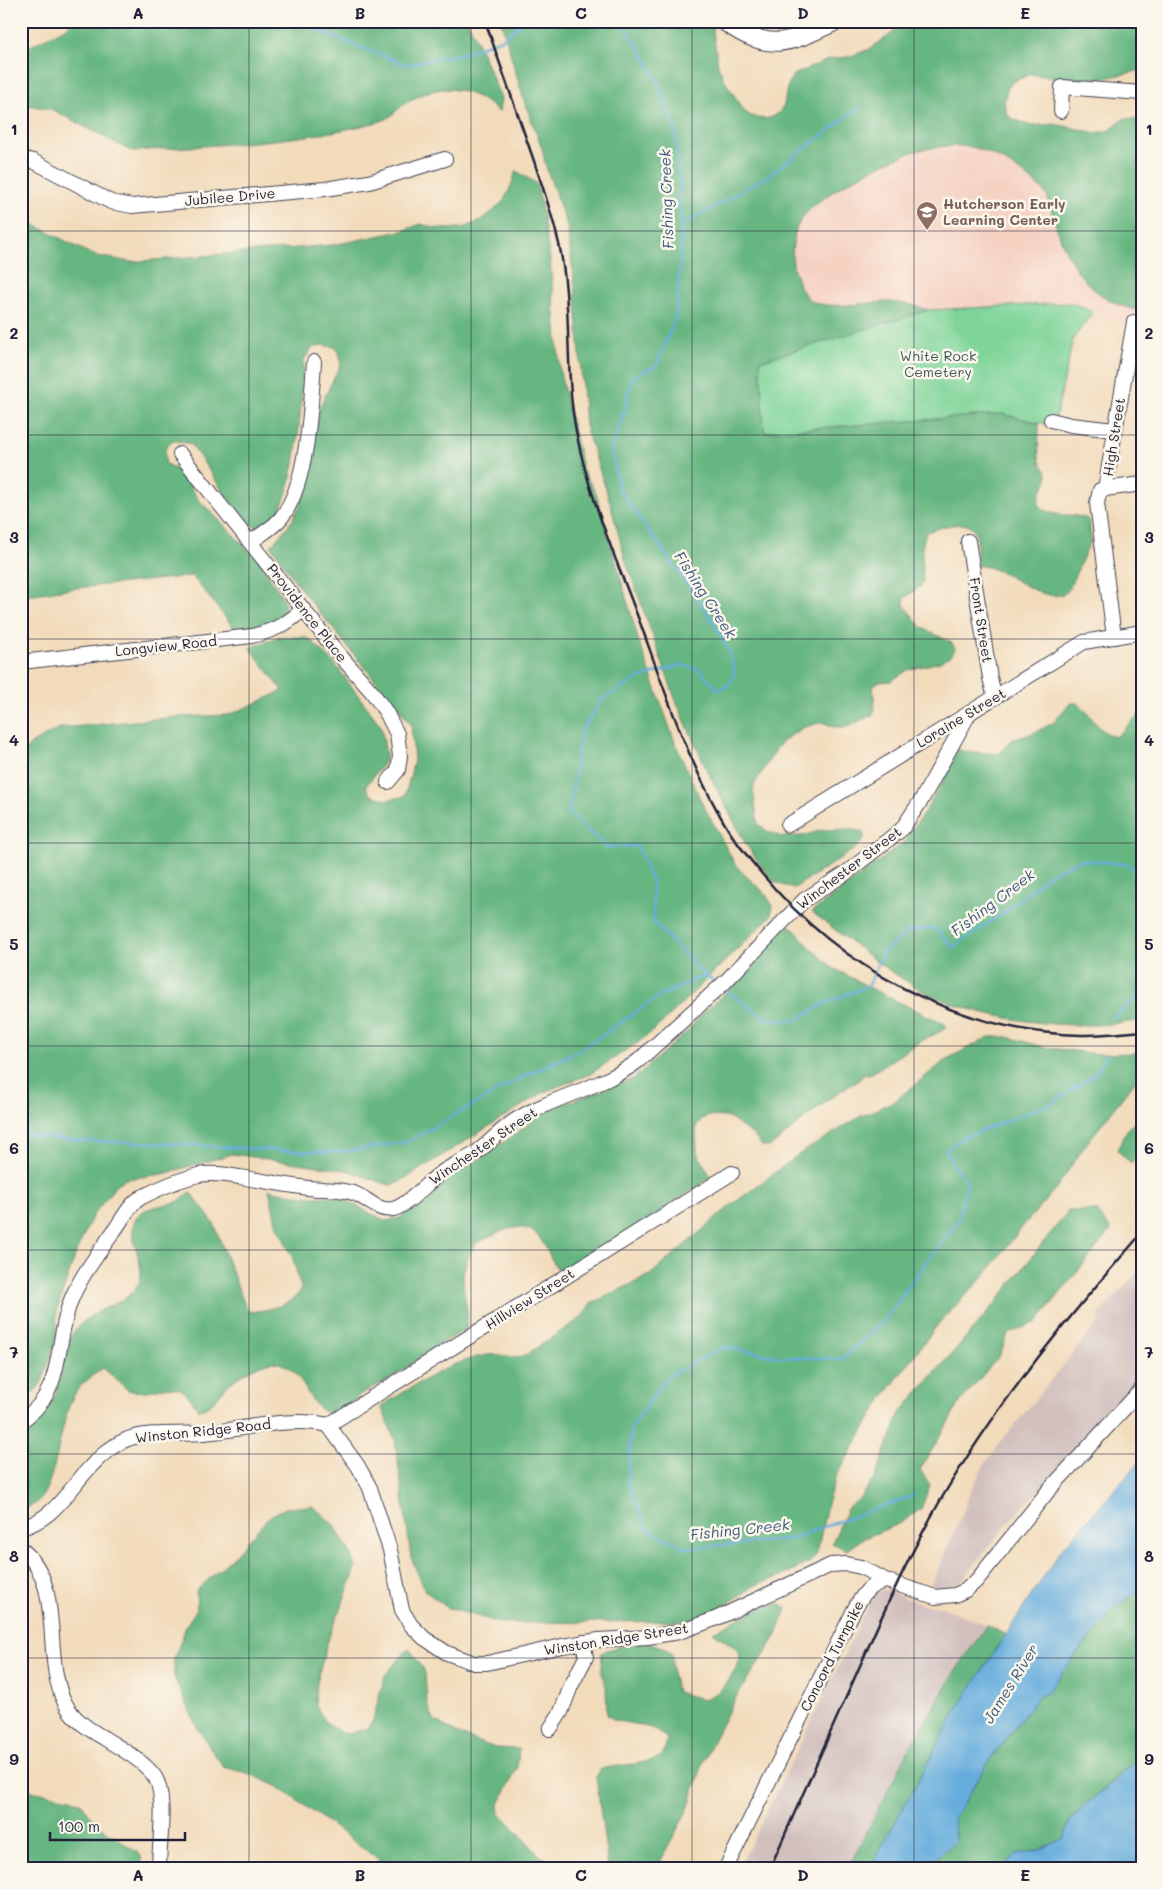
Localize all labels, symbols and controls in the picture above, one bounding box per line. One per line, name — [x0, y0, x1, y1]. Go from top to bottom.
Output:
text: A — [132, 2, 144, 23]
text: B — [355, 2, 365, 23]
text: C — [575, 2, 587, 23]
text: D — [797, 2, 809, 23]
text: E — [1020, 2, 1030, 23]
text: 1 — [10, 118, 18, 139]
text: 1 — [1145, 118, 1153, 139]
water label: Fishing Creek — [654, 148, 678, 249]
street label: Jubilee Drive — [184, 183, 276, 210]
place label: Hutcherson Early Learning Center — [943, 194, 1066, 229]
school or university icon: Hutcherson Early Learning Center — [915, 200, 939, 231]
text: 2 — [10, 322, 19, 343]
text: 2 — [1145, 322, 1154, 343]
park label: White Rock Cemetery — [900, 346, 976, 381]
street label: High Street — [1098, 396, 1129, 478]
text: 3 — [9, 526, 19, 547]
text: 3 — [1144, 526, 1154, 547]
water label: Fishing Creek — [670, 547, 742, 643]
street label: Providence Place — [263, 560, 352, 666]
street label: Front Street — [965, 576, 998, 664]
street label: Longview Road — [114, 631, 218, 660]
street label: Loraine Street — [912, 683, 1009, 752]
text: 4 — [9, 729, 19, 750]
text: 4 — [1144, 729, 1154, 750]
street label: Winchester Street — [792, 822, 905, 913]
water label: Fishing Creek — [946, 864, 1039, 940]
text: 5 — [9, 933, 19, 954]
text: 5 — [1144, 933, 1154, 954]
street label: Winchester Street — [425, 1102, 541, 1189]
text: 6 — [9, 1137, 19, 1158]
text: 6 — [1144, 1137, 1154, 1158]
street label: Hillview Street — [482, 1264, 578, 1334]
text: 7 — [10, 1341, 19, 1362]
text: 7 — [1145, 1341, 1154, 1362]
street label: Winston Ridge Road — [134, 1414, 272, 1447]
water label: Fishing Creek — [689, 1514, 792, 1544]
text: 8 — [9, 1545, 19, 1566]
text: 8 — [1144, 1545, 1154, 1566]
street label: Concord Turnpike — [795, 1597, 868, 1715]
street label: Winston Ridge Street — [542, 1618, 689, 1659]
water label: James River — [978, 1640, 1043, 1727]
text: 9 — [9, 1748, 19, 1769]
text: 9 — [1144, 1748, 1154, 1769]
scale bar — [50, 1809, 185, 1841]
text: 100 m — [58, 1816, 100, 1836]
text: A — [132, 1864, 144, 1885]
text: B — [355, 1864, 365, 1885]
text: C — [575, 1864, 587, 1885]
text: D — [797, 1864, 809, 1885]
text: E — [1020, 1864, 1030, 1885]

